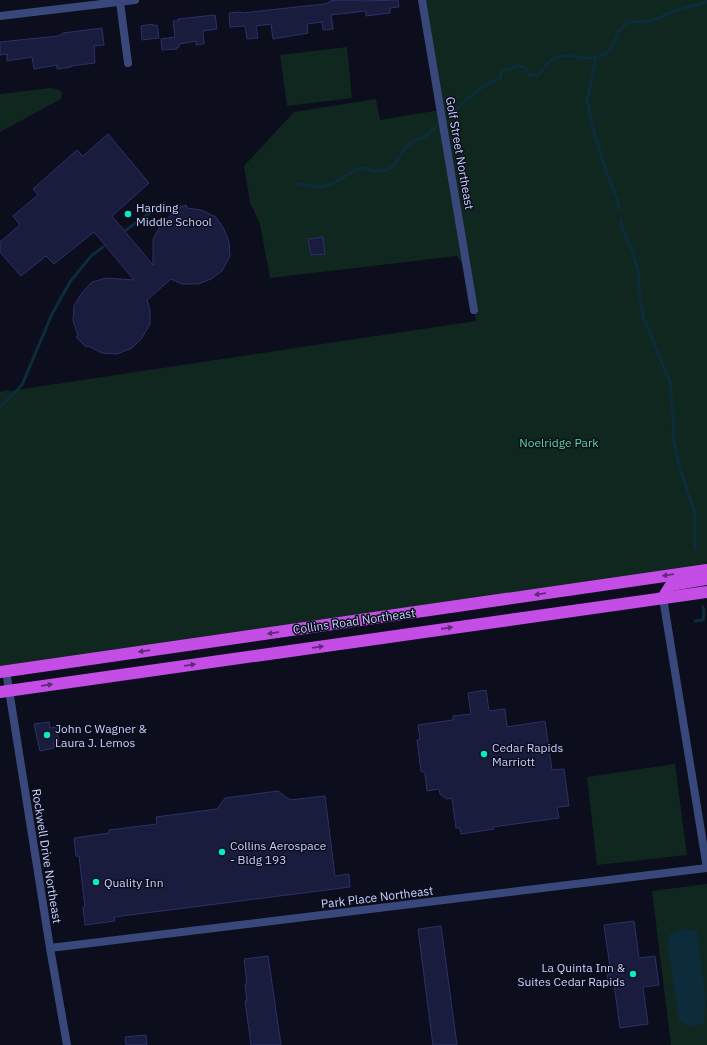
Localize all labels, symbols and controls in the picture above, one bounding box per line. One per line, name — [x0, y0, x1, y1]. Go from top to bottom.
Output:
street label: Golf Street Northeast — [443, 95, 477, 211]
place label: Harding Middle School — [136, 200, 212, 229]
marker: Harding Middle School — [123, 209, 133, 219]
park label: Noelridge Park — [519, 435, 599, 450]
one-way arrow — [662, 572, 674, 578]
one-way arrow — [534, 591, 546, 597]
street label: Collins Road Northeast — [292, 605, 416, 637]
one-way arrow — [441, 625, 453, 631]
one-way arrow — [266, 630, 279, 636]
one-way arrow — [312, 644, 324, 650]
one-way arrow — [138, 648, 150, 654]
one-way arrow — [184, 662, 196, 668]
one-way arrow — [41, 682, 53, 688]
place label: John C Wagner & Laura J. Lemos — [55, 721, 148, 750]
marker: John C Wagner & Laura J. Lemos — [42, 730, 52, 740]
place label: Cedar Rapids Marriott — [492, 740, 564, 769]
marker: Cedar Rapids Marriott — [479, 749, 489, 759]
street label: Rockwell Drive Northeast — [29, 788, 65, 924]
place label: Collins Aerospace - Bldg 193 — [230, 838, 327, 867]
marker: Collins Aerospace - Bldg 193 — [217, 847, 227, 857]
place label: Quality Inn — [104, 875, 163, 890]
marker: Quality Inn — [91, 877, 101, 887]
street label: Park Place Northeast — [320, 883, 434, 911]
place label: La Quinta Inn & Suites Cedar Rapids — [517, 960, 626, 989]
marker: La Quinta Inn & Suites Cedar Rapids — [628, 969, 638, 979]

